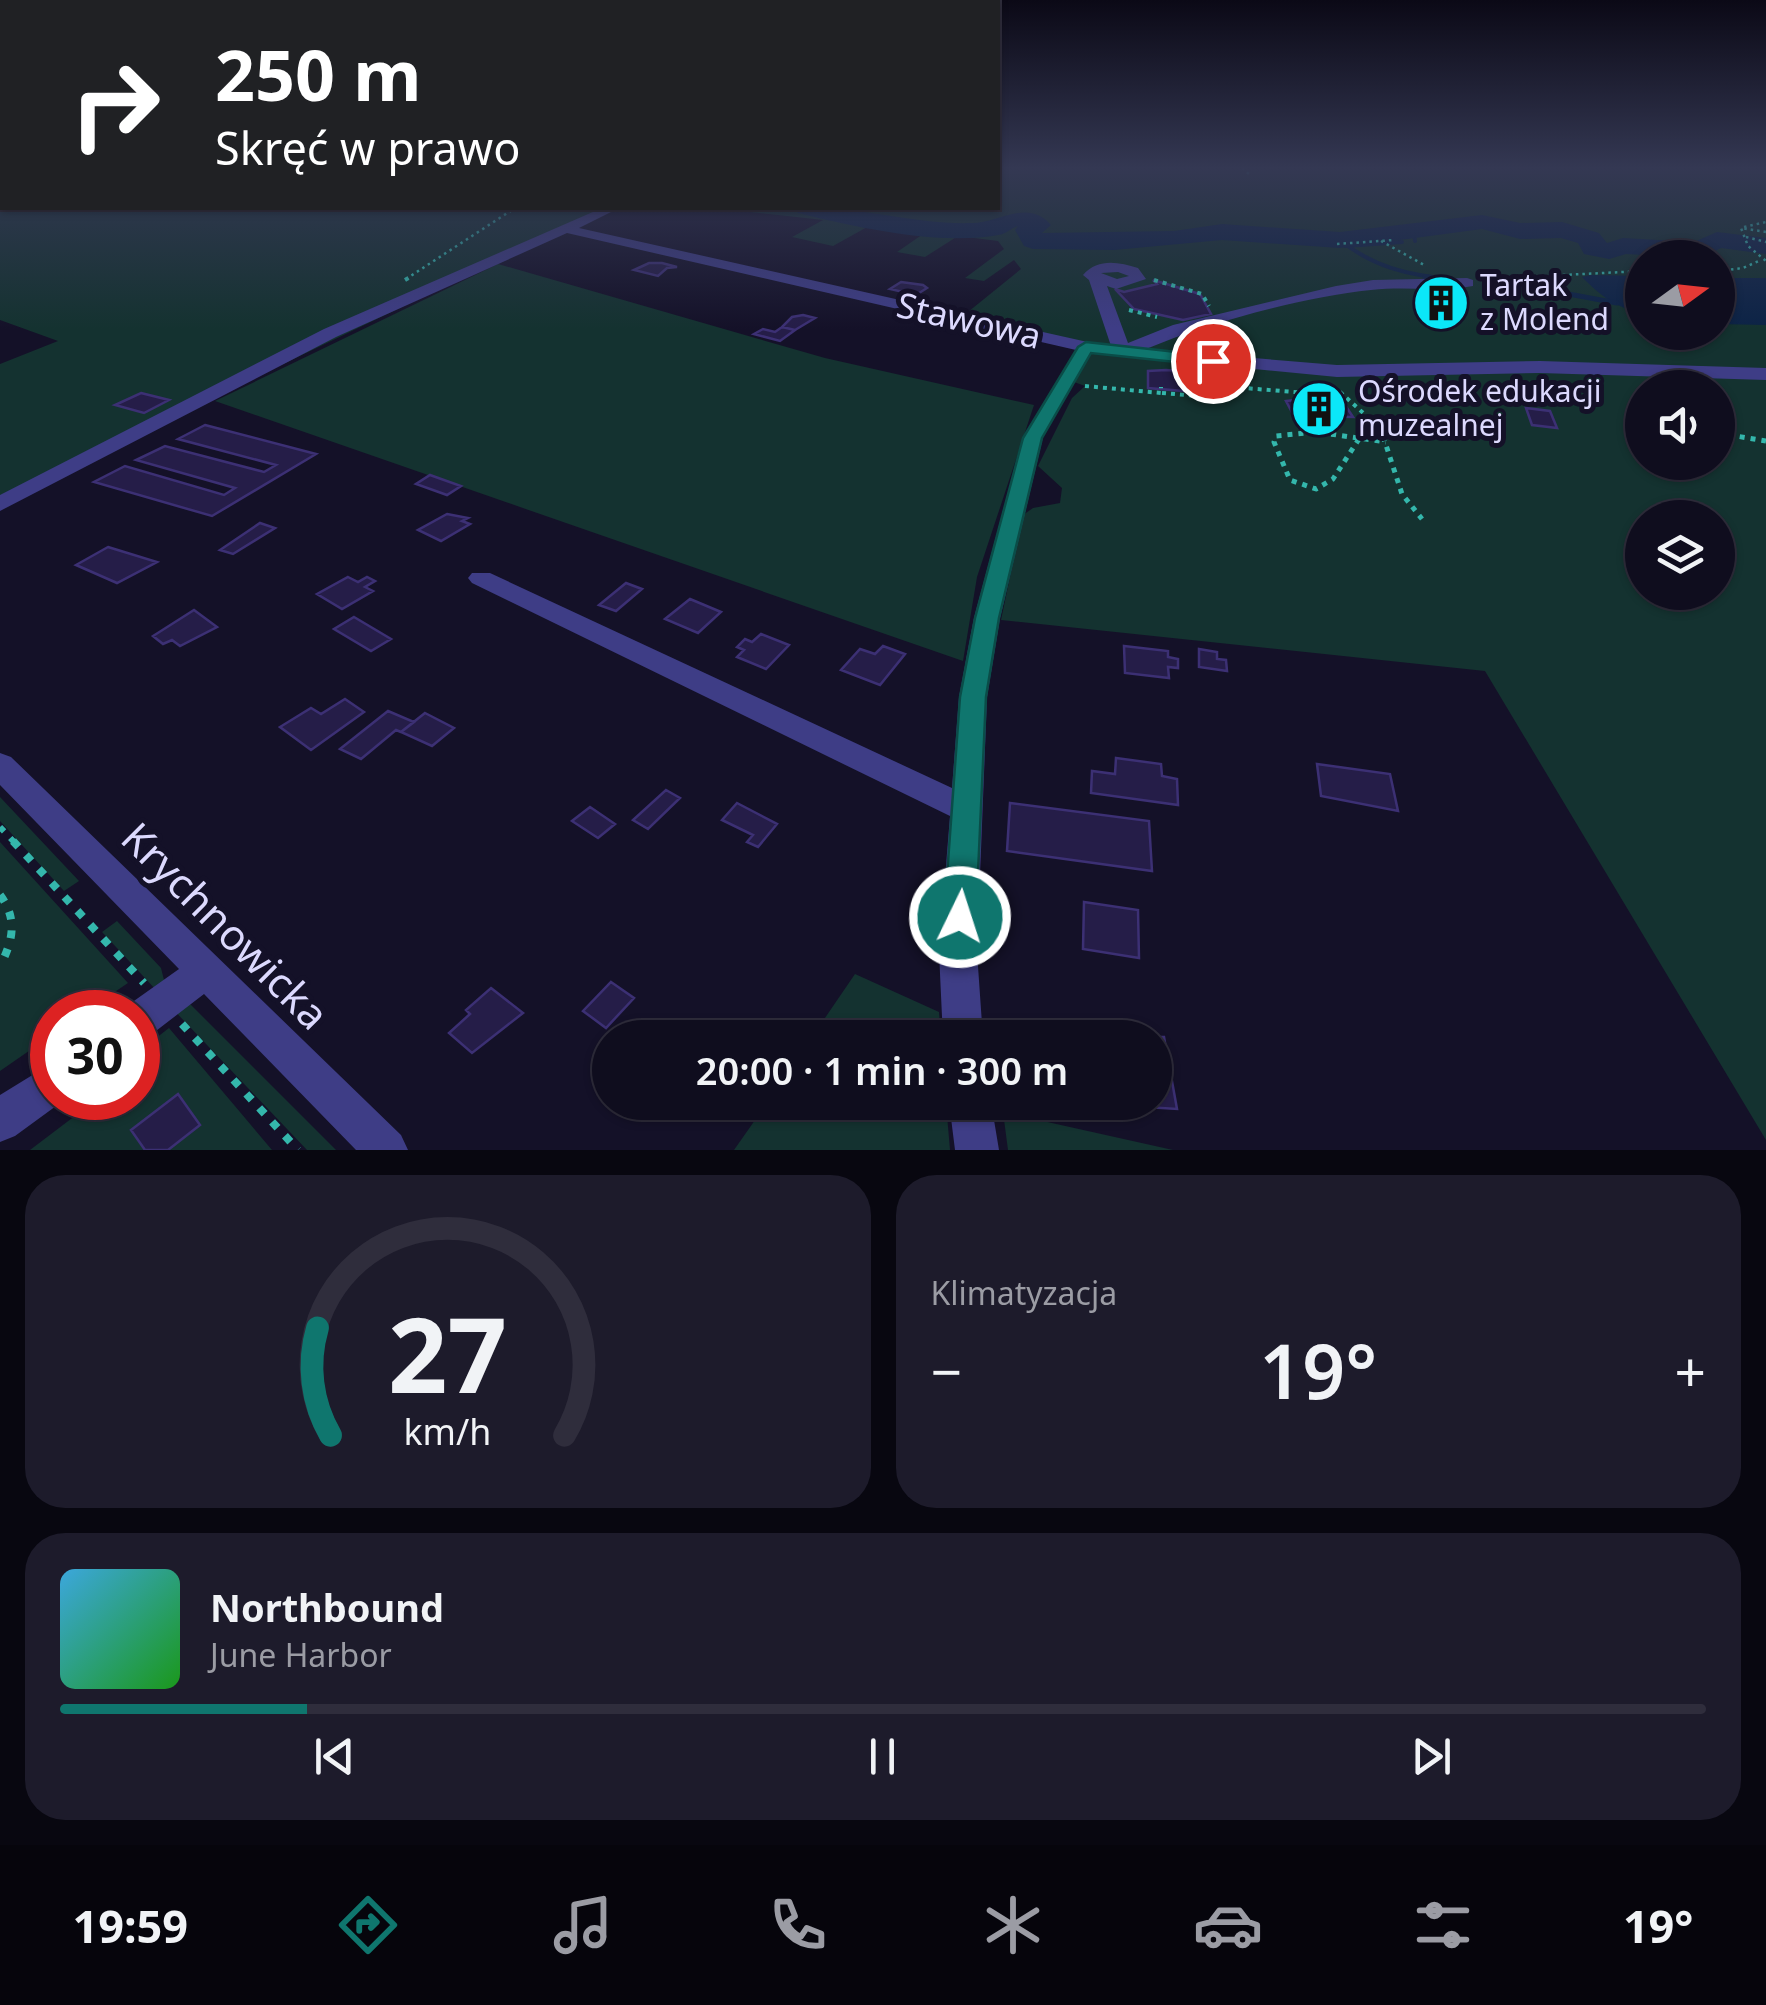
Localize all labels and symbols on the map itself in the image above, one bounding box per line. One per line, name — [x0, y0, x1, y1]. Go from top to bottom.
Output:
north arrow — [1625, 240, 1735, 350]
place label: Tartak z Molend — [1480, 264, 1609, 339]
building icon: Tartak z Molend — [1411, 273, 1471, 333]
street label: Stawowa — [893, 280, 1046, 359]
pin — [1171, 319, 1256, 404]
place label: Ośrodek edukacji muzealnej — [1358, 370, 1602, 445]
building icon: Ośrodek edukacji muzealnej — [1289, 379, 1349, 439]
street label: Krychnowicka — [110, 809, 342, 1041]
position arrow — [908, 865, 1012, 969]
speed limit sign: 30 — [30, 990, 160, 1120]

